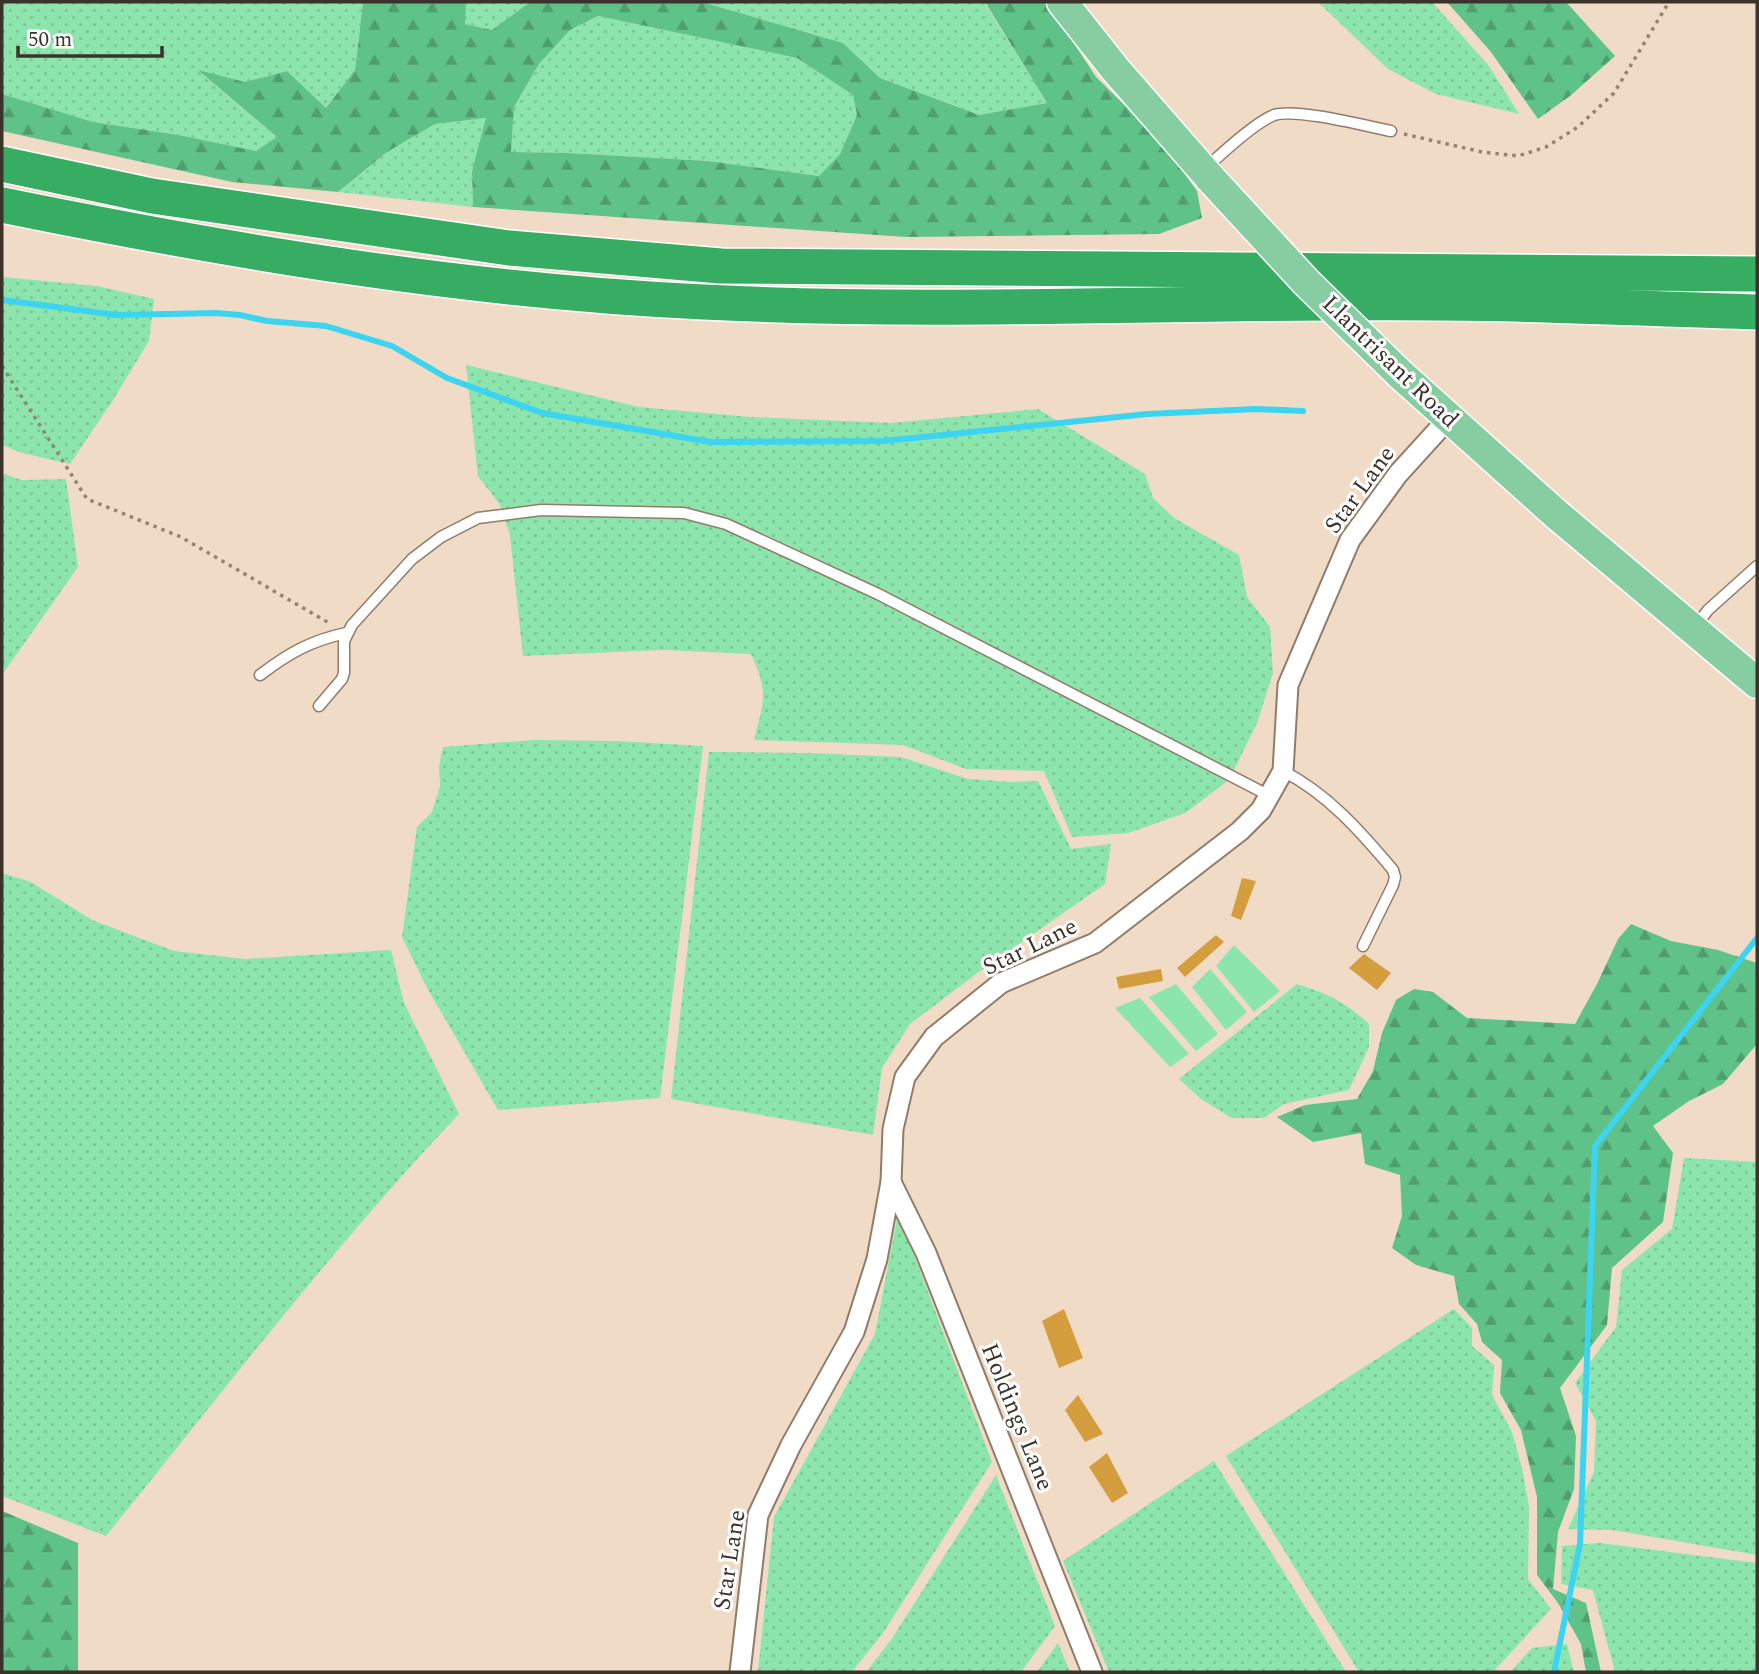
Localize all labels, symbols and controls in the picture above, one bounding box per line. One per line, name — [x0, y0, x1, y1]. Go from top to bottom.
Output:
scale bar — [18, 14, 161, 58]
text: 50 m — [28, 24, 72, 56]
street label: Llantrisant Road — [1313, 287, 1467, 437]
street label: Star Lane — [1316, 438, 1404, 542]
street label: Star Lane — [977, 909, 1083, 985]
street label: Holdings Lane — [971, 1338, 1063, 1496]
street label: Star Lane — [704, 1507, 756, 1613]

